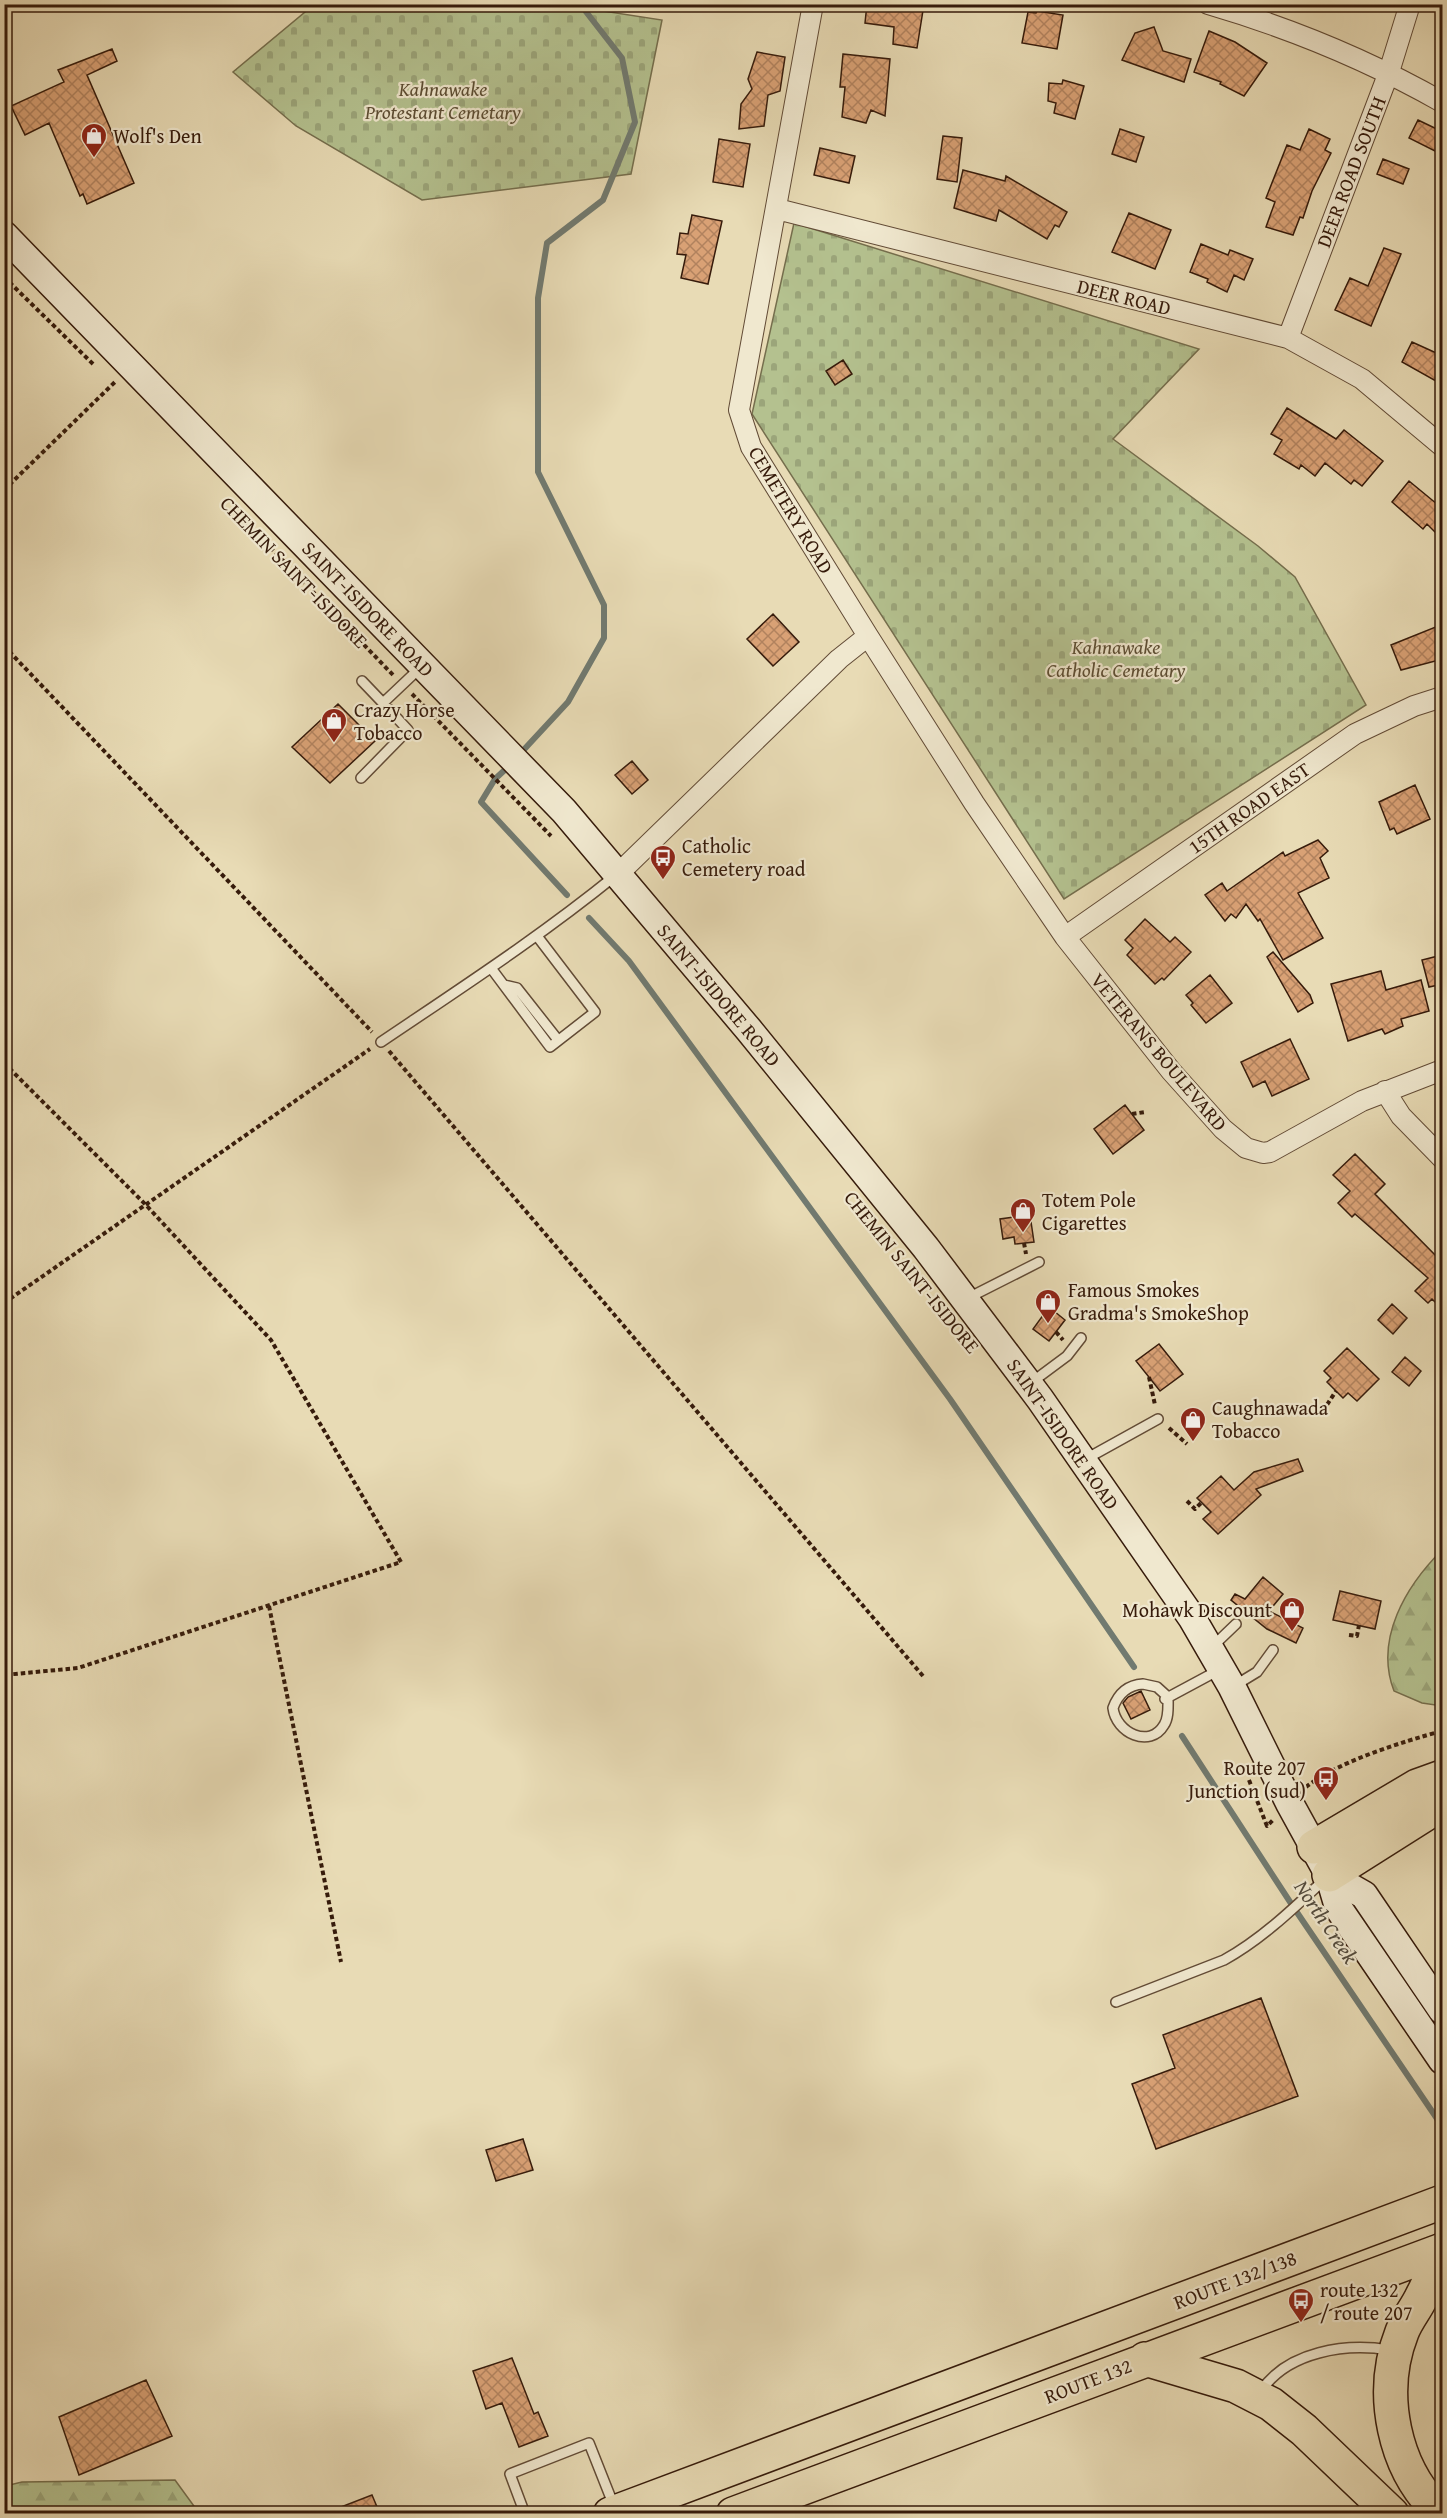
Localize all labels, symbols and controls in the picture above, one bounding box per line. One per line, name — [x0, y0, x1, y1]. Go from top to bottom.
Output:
park label: Kahnawake Protestant Cemetary — [364, 74, 521, 126]
street label: DEER ROAD SOUTH — [1308, 92, 1393, 252]
shop icon: Wolf's Den — [79, 121, 109, 159]
place label: Wolf's Den — [113, 121, 202, 150]
street label: DEER ROAD — [1074, 271, 1174, 322]
street label: CEMETERY ROAD — [742, 441, 841, 579]
street label: CHEMIN SAINT-ISIDORE — [214, 489, 375, 654]
street label: SAINT-ISIDORE ROAD — [296, 534, 441, 683]
park label: Kahnawake Catholic Cemetary — [1046, 632, 1186, 684]
place label: Crazy Horse Tobacco — [354, 695, 455, 747]
shop icon: Crazy Horse Tobacco — [319, 706, 349, 744]
street label: 15TH ROAD EAST — [1182, 755, 1316, 861]
place label: Catholic Cemetery road — [682, 831, 806, 883]
bus stop icon: Catholic Cemetery road — [648, 843, 678, 881]
street label: SAINT-ISIDORE ROAD — [651, 917, 788, 1073]
street label: VETERANS BOULEVARD — [1084, 966, 1234, 1137]
street label: CHEMIN SAINT-ISIDORE — [838, 1184, 987, 1359]
place label: Totem Pole Cigarettes — [1042, 1185, 1136, 1237]
shop icon: Totem Pole Cigarettes — [1008, 1196, 1038, 1234]
place label: Famous Smokes Gradma's SmokeShop — [1068, 1275, 1249, 1327]
shop icon: Famous Smokes Gradma's SmokeShop — [1033, 1287, 1063, 1325]
street label: SAINT-ISIDORE ROAD — [1000, 1352, 1127, 1515]
place label: Caughnawada Tobacco — [1212, 1393, 1329, 1445]
shop icon: Caughnawada Tobacco — [1178, 1405, 1208, 1443]
place label: Mohawk Discount — [1122, 1595, 1272, 1624]
shop icon: Mohawk Discount — [1277, 1595, 1307, 1633]
place label: Route 207 Junction (sud) — [1185, 1753, 1306, 1805]
bus stop icon: Route 207 Junction (sud) — [1311, 1764, 1341, 1802]
water label: North Creek — [1286, 1873, 1366, 1970]
street label: ROUTE 132/138 — [1169, 2243, 1301, 2316]
place label: route 132 / route 207 — [1320, 2275, 1413, 2327]
bus stop icon: route 132 / route 207 — [1286, 2286, 1316, 2324]
street label: ROUTE 132 — [1040, 2351, 1136, 2410]

